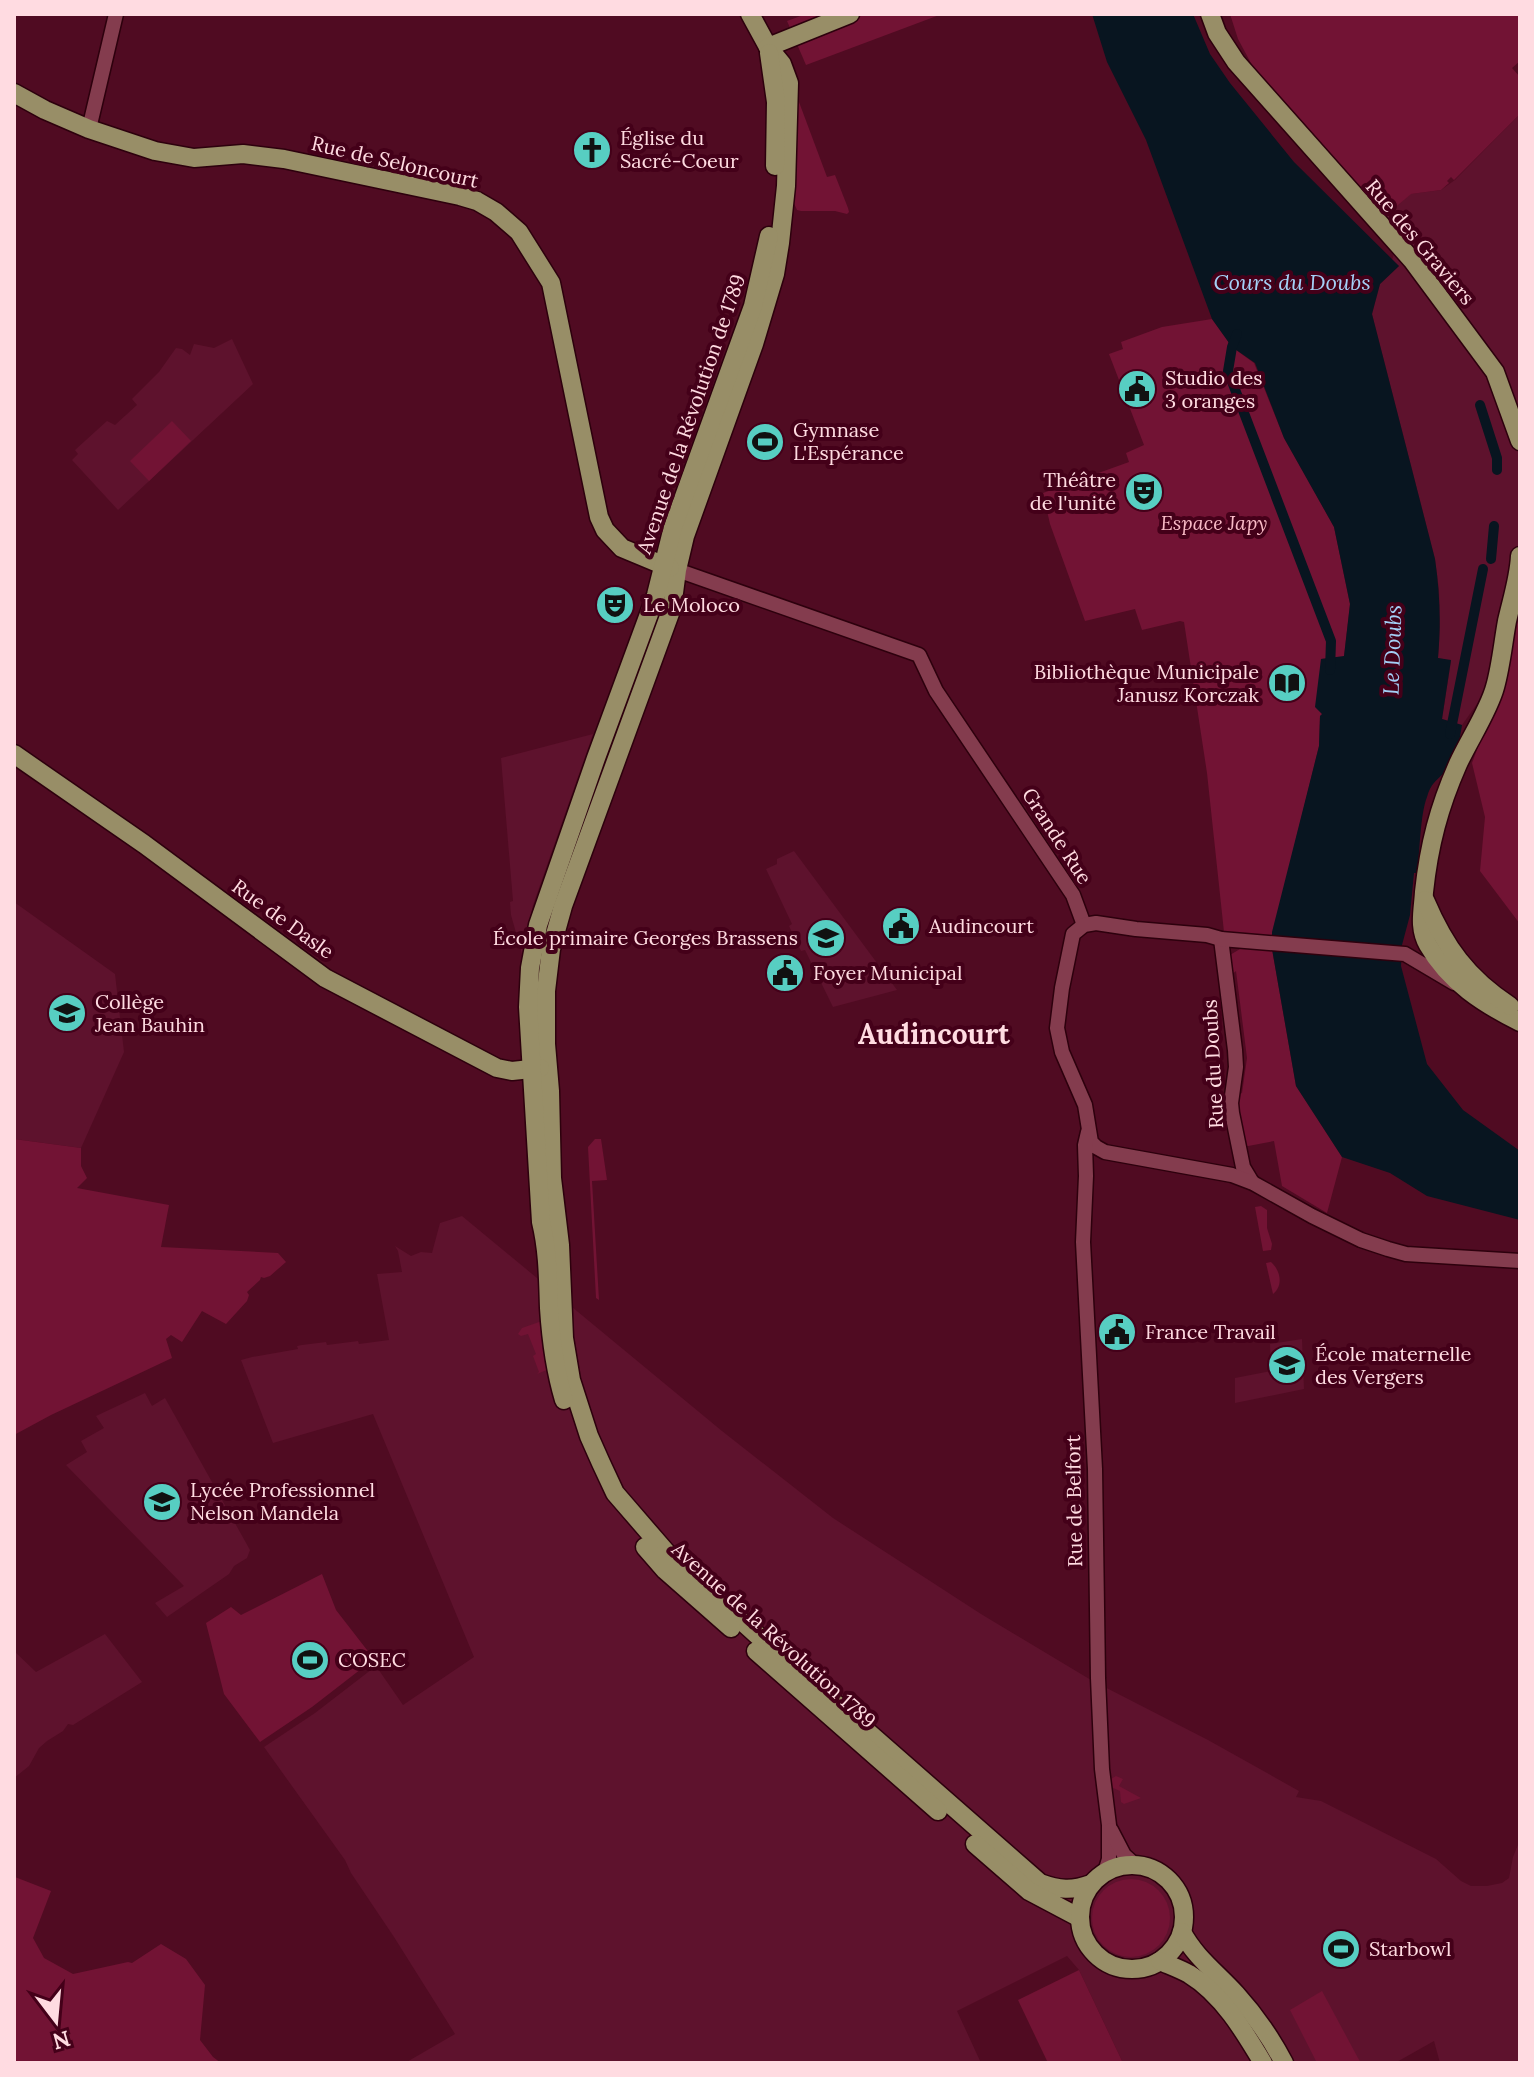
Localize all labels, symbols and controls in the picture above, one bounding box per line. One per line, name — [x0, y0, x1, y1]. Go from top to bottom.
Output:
place label: Église du Sacré-Coeur — [620, 125, 739, 173]
church icon: Église du Sacré-Coeur — [571, 129, 613, 171]
street label: Rue de Seloncourt — [309, 130, 481, 193]
street label: Rue des Graviers — [1361, 174, 1480, 310]
water label: Cours du Doubs — [1213, 268, 1371, 296]
street label: Avenue de la Révolution de 1789 — [631, 271, 750, 558]
place label: Studio des 3 oranges — [1165, 365, 1263, 413]
public building icon: Studio des 3 oranges — [1116, 368, 1158, 410]
place label: Gymnase L'Espérance — [793, 417, 904, 465]
sports icon: Gymnase L'Espérance — [744, 421, 786, 463]
place label: Théâtre de l'unité — [1030, 467, 1116, 515]
theatre icon: Théâtre de l'unité — [1123, 471, 1165, 513]
park label: Espace Japy — [1160, 510, 1268, 535]
theatre icon: Le Moloco — [594, 584, 636, 626]
place label: Le Moloco — [643, 592, 740, 617]
water label: Le Doubs — [1376, 604, 1408, 696]
place label: Bibliothèque Municipale Janusz Korczak — [1034, 659, 1259, 707]
library icon: Bibliothèque Municipale Janusz Korczak — [1266, 662, 1308, 704]
street label: Grande Rue — [1017, 783, 1098, 889]
street label: Rue de Dasle — [228, 873, 339, 964]
public building icon: Audincourt — [880, 905, 922, 947]
place label: Audincourt — [928, 913, 1034, 938]
school or university icon: École primaire Georges Brassens — [805, 917, 847, 959]
place label: École primaire Georges Brassens — [493, 925, 798, 950]
public building icon: Foyer Municipal — [764, 952, 806, 994]
place label: Foyer Municipal — [813, 960, 962, 985]
place label: Collège Jean Bauhin — [94, 989, 205, 1037]
school or university icon: Collège Jean Bauhin — [46, 992, 88, 1034]
street label: Rue du Doubs — [1197, 999, 1228, 1129]
district label: Audincourt — [858, 1016, 1010, 1052]
public building icon: France Travail — [1096, 1311, 1138, 1353]
place label: France Travail — [1145, 1319, 1276, 1344]
place label: École maternelle des Vergers — [1315, 1341, 1471, 1389]
school or university icon: École maternelle des Vergers — [1266, 1344, 1308, 1386]
street label: Rue de Belfort — [1060, 1434, 1087, 1567]
place label: Lycée Professionnel Nelson Mandela — [190, 1477, 375, 1525]
school or university icon: Lycée Professionnel Nelson Mandela — [141, 1481, 183, 1523]
street label: Avenue de la Révolution 1789 — [666, 1536, 882, 1733]
sports icon: COSEC — [289, 1639, 331, 1681]
place label: COSEC — [338, 1647, 406, 1672]
sports icon: Starbowl — [1320, 1928, 1362, 1970]
place label: Starbowl — [1369, 1936, 1452, 1961]
north arrow — [16, 1981, 96, 2061]
text: N — [49, 2024, 74, 2056]

